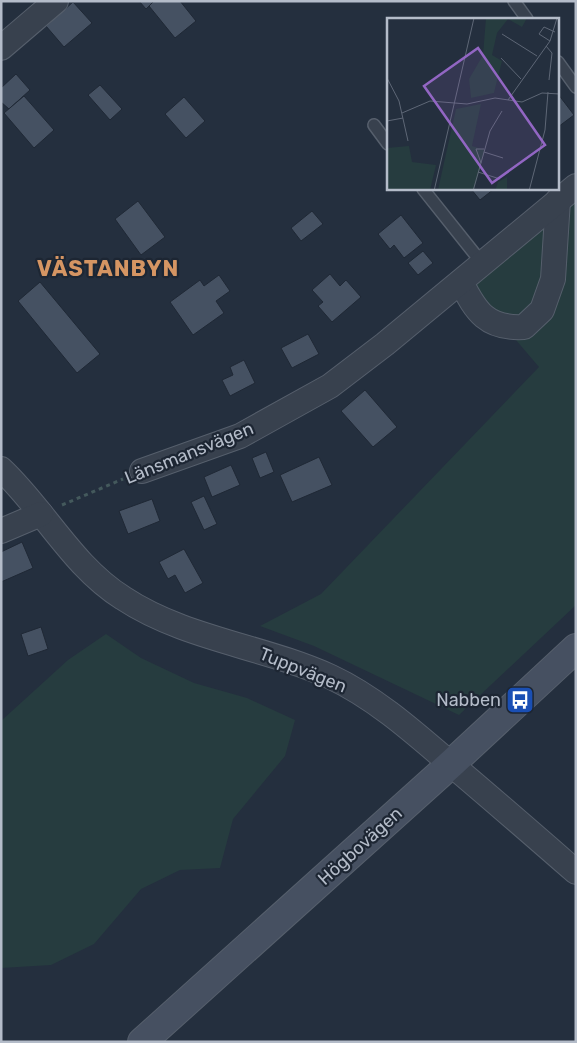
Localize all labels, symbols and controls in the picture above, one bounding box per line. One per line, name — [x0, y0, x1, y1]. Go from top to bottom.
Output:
inset map — [387, 18, 560, 190]
district label: VÄSTANBYN — [37, 255, 179, 282]
street label: Länsmansvägen — [121, 417, 257, 489]
street label: Tuppvägen — [256, 643, 350, 697]
bus stop icon: Nabben — [505, 685, 535, 715]
place label: Nabben — [436, 689, 501, 711]
street label: Högbovägen — [313, 802, 407, 890]

